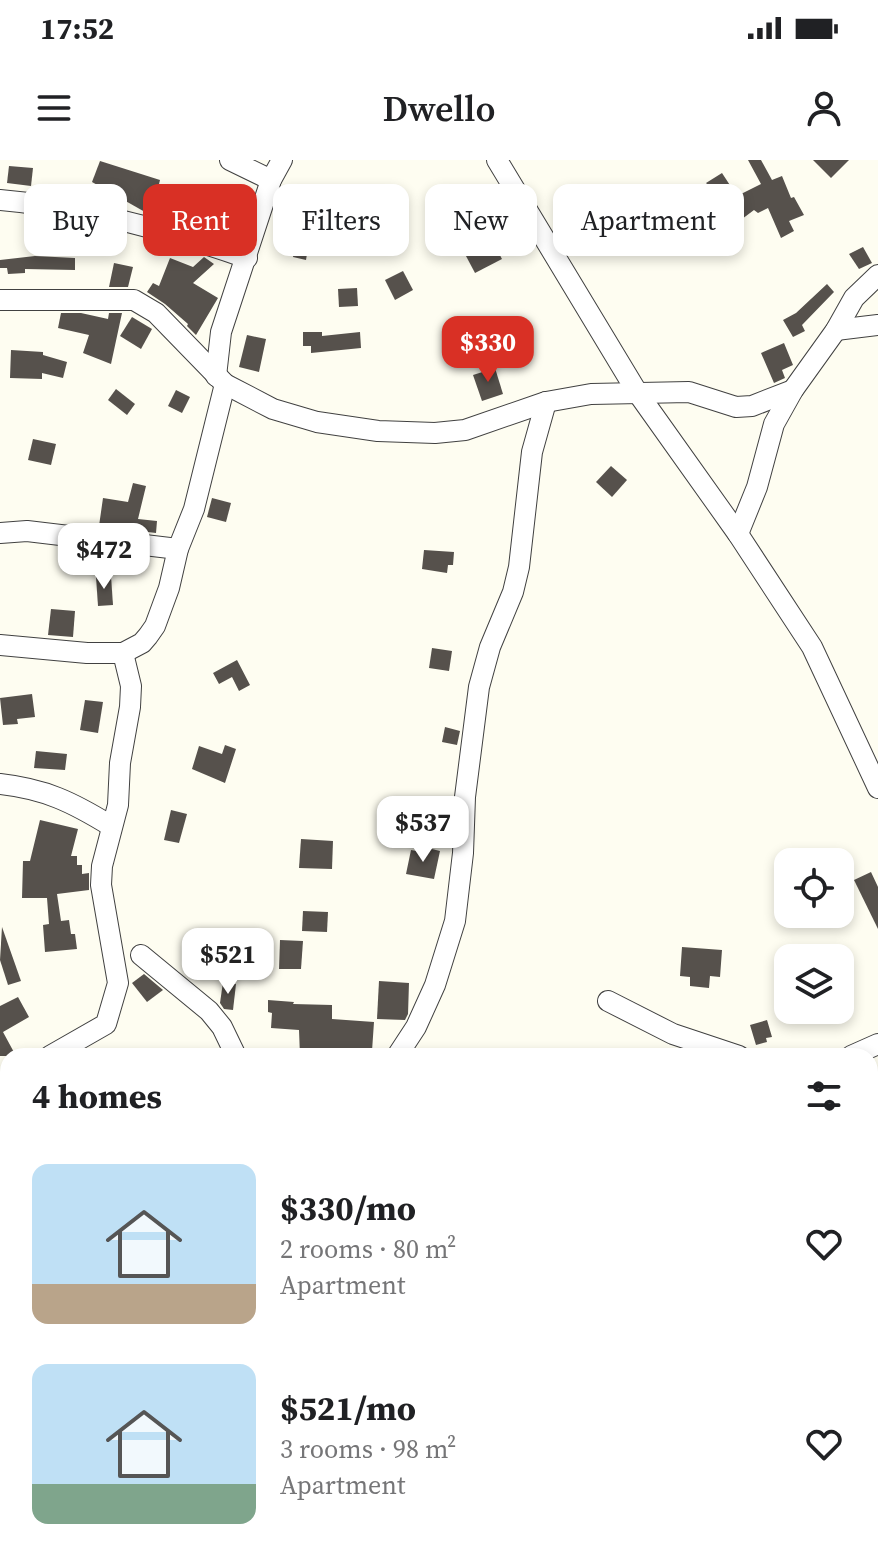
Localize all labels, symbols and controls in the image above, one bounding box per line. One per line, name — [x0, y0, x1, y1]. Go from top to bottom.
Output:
text: 17:52 — [40, 8, 114, 49]
text: Dwello — [382, 84, 496, 133]
icon: menu — [32, 86, 76, 130]
icon: person — [802, 86, 846, 130]
chip: Buy — [24, 184, 127, 256]
chip: Rent — [143, 184, 257, 256]
chip: Filters — [273, 184, 409, 256]
chip: New — [425, 184, 537, 256]
chip: Apartment — [553, 184, 744, 256]
pin: $330 — [441, 316, 535, 384]
text: $330 — [460, 324, 516, 360]
pin: $472 — [57, 523, 151, 591]
text: $472 — [76, 531, 132, 567]
pin: $537 — [376, 796, 470, 864]
text: $537 — [395, 804, 451, 840]
map controls — [774, 848, 854, 1024]
button: locate — [774, 848, 854, 928]
pin: $521 — [181, 928, 275, 996]
text: $521 — [200, 936, 256, 972]
button: layers — [774, 944, 854, 1024]
text: 4 homes — [32, 1073, 162, 1119]
icon: filters — [802, 1074, 846, 1118]
text: $330/mo — [280, 1185, 416, 1231]
icon: home — [96, 1196, 192, 1292]
icon: heart — [802, 1222, 846, 1266]
text: 2 rooms · 80 m² — [280, 1231, 456, 1267]
text: Apartment — [280, 1267, 405, 1303]
text: $521/mo — [280, 1385, 416, 1431]
icon: home — [96, 1396, 192, 1492]
icon: heart — [802, 1422, 846, 1466]
text: 3 rooms · 98 m² — [280, 1431, 456, 1467]
text: Apartment — [280, 1467, 405, 1503]

